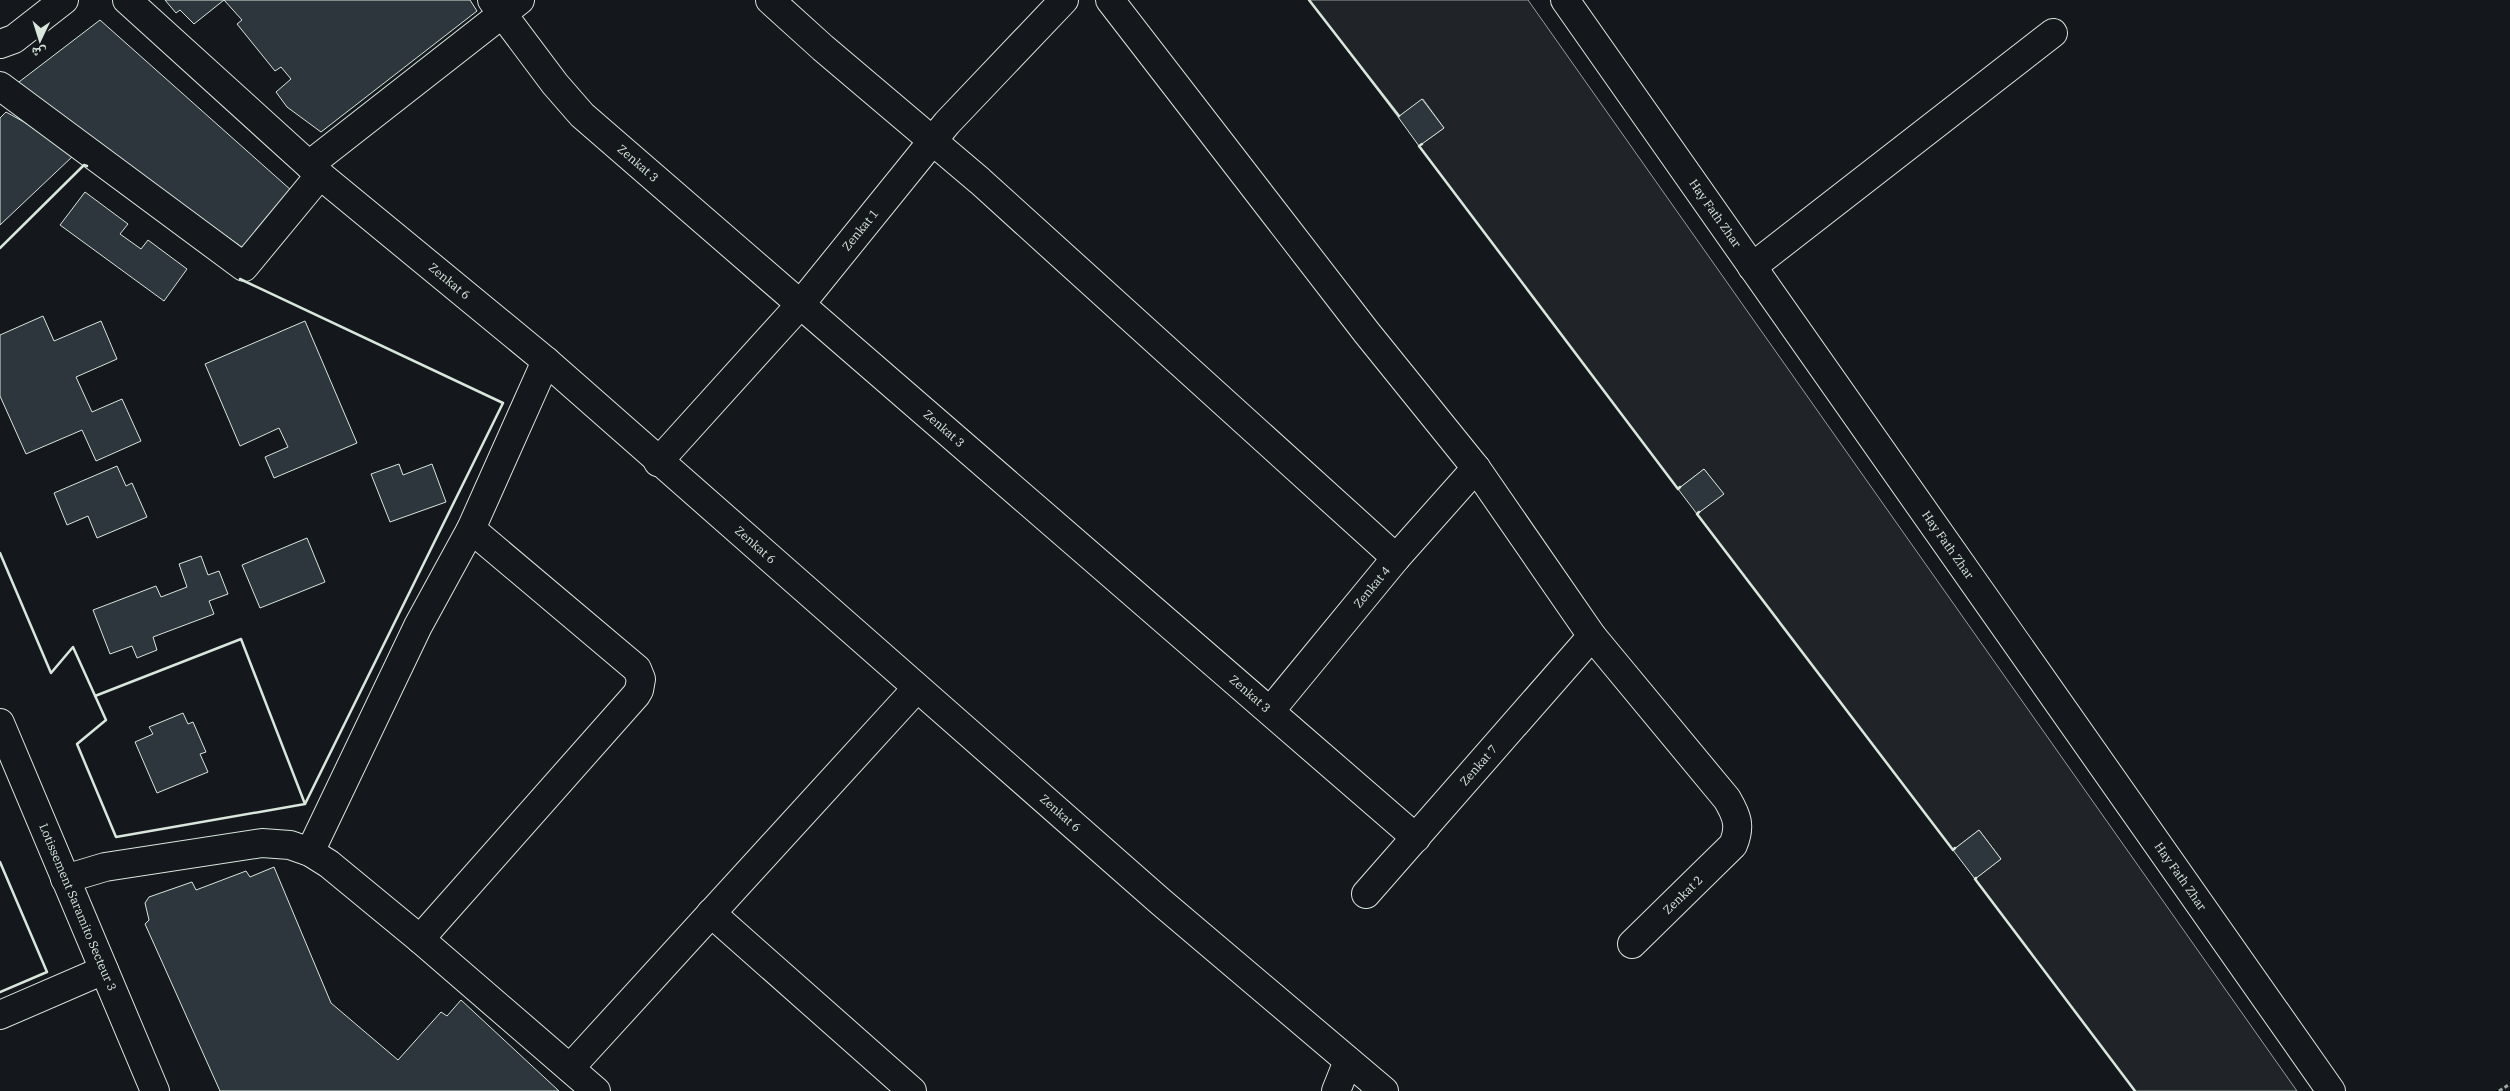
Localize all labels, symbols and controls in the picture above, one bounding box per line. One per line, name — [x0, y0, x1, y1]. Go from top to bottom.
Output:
north arrow — [15, 15, 65, 65]
text: ش — [31, 43, 47, 62]
street label: Zenkat 3 — [615, 141, 662, 185]
street label: Hay Fath Zhar — [1686, 176, 1745, 251]
street label: Zenkat 1 — [839, 206, 881, 254]
street label: Zenkat 6 — [426, 260, 473, 303]
street label: Zenkat 3 — [921, 406, 968, 450]
street label: Hay Fath Zhar — [1919, 508, 1978, 582]
street label: Zenkat 6 — [732, 523, 779, 567]
street label: Zenkat 4 — [1350, 563, 1393, 611]
street label: Zenkat 3 — [1227, 672, 1274, 715]
street label: Zenkat 7 — [1456, 742, 1500, 789]
street label: Zenkat 6 — [1037, 791, 1084, 835]
street label: Lotissement Saramito Secteur 3 — [36, 821, 120, 993]
street label: Hay Fath Zhar — [2152, 839, 2210, 914]
street label: Zenkat 2 — [1660, 872, 1706, 917]

